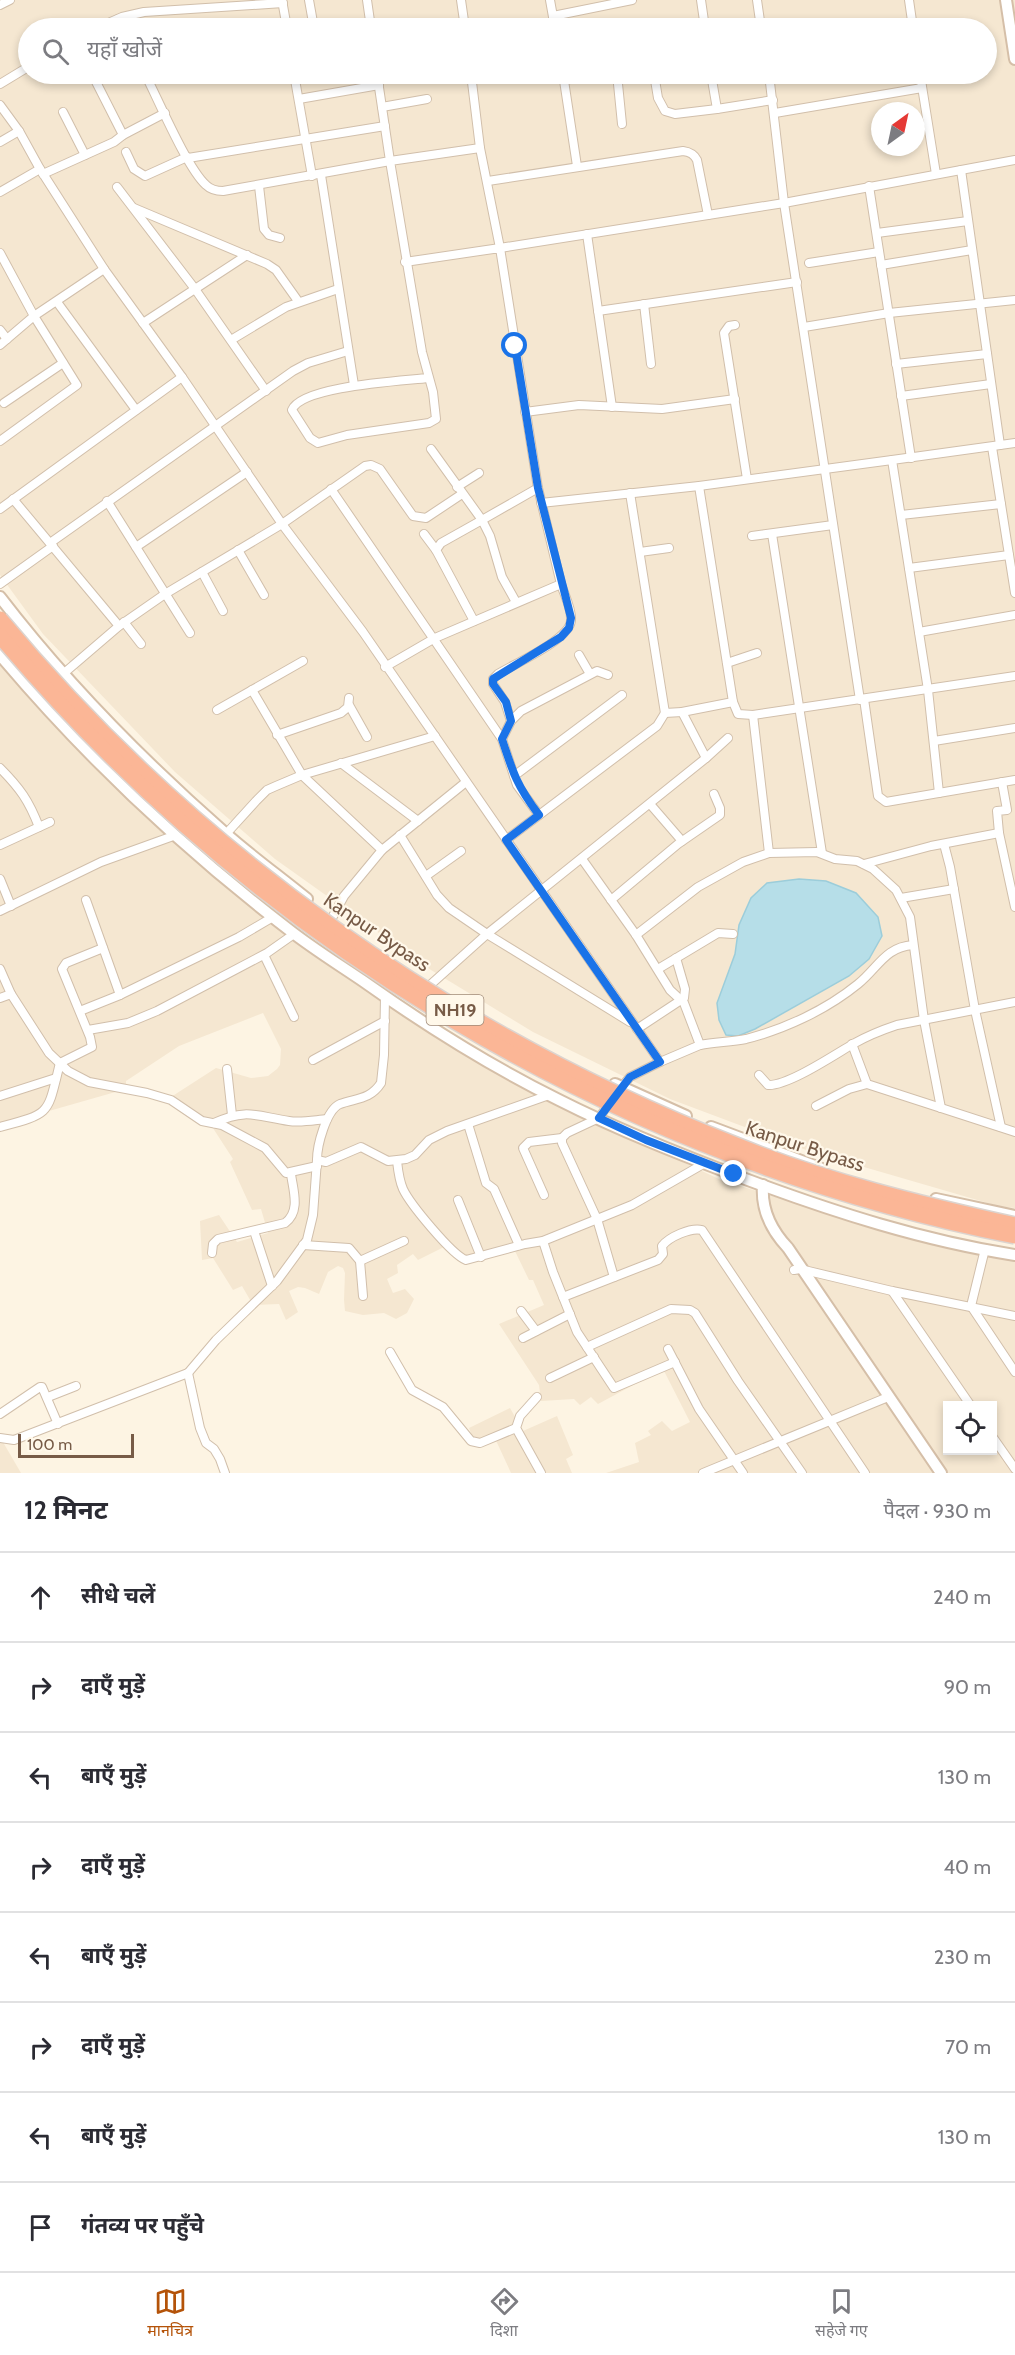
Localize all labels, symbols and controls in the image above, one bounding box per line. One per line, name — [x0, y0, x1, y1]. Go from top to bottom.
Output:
search box — [18, 18, 997, 84]
icon: search — [39, 35, 72, 68]
text: यहाँ खोजें — [87, 36, 162, 63]
north arrow — [871, 102, 925, 156]
route start — [501, 332, 527, 358]
street label: Kanpur Bypass — [319, 888, 435, 976]
road number: NH19 — [426, 995, 484, 1025]
street label: Kanpur Bypass — [743, 1116, 867, 1176]
route end — [720, 1160, 746, 1186]
map controls — [943, 1401, 997, 1455]
button: locate — [943, 1401, 997, 1455]
scale bar — [18, 1431, 134, 1458]
text: 100 m — [27, 1435, 72, 1454]
text: 12 मिनट — [24, 1494, 108, 1526]
text: पैदल · 930 m — [884, 1499, 991, 1523]
icon: ahead — [24, 1581, 57, 1614]
text: सीधे चलें — [81, 1582, 155, 1609]
text: 240 m — [933, 1585, 991, 1609]
icon: right — [24, 1671, 57, 1704]
text: दाएँ मुड़ें — [81, 1672, 145, 1699]
text: 90 m — [944, 1675, 991, 1699]
icon: left — [24, 1761, 57, 1794]
text: बाएँ मुड़ें — [81, 1762, 146, 1789]
text: 130 m — [938, 1765, 991, 1789]
icon: right — [24, 1851, 57, 1884]
text: दाएँ मुड़ें — [81, 1852, 145, 1879]
text: 40 m — [943, 1855, 991, 1879]
icon: left — [24, 1941, 57, 1974]
text: बाएँ मुड़ें — [81, 1942, 146, 1969]
text: 230 m — [934, 1945, 991, 1969]
icon: right — [24, 2031, 57, 2064]
text: दाएँ मुड़ें — [81, 2032, 145, 2059]
text: 70 m — [945, 2035, 991, 2059]
icon: left — [24, 2121, 57, 2154]
text: बाएँ मुड़ें — [81, 2122, 146, 2149]
text: 130 m — [938, 2125, 991, 2149]
icon: arrive — [24, 2211, 57, 2244]
text: गंतव्य पर पहुँचे — [81, 2212, 204, 2239]
tab: मानचित्र — [147, 2285, 193, 2343]
tab: दिशा — [488, 2285, 521, 2343]
tab: सहेजे गए — [815, 2285, 868, 2343]

